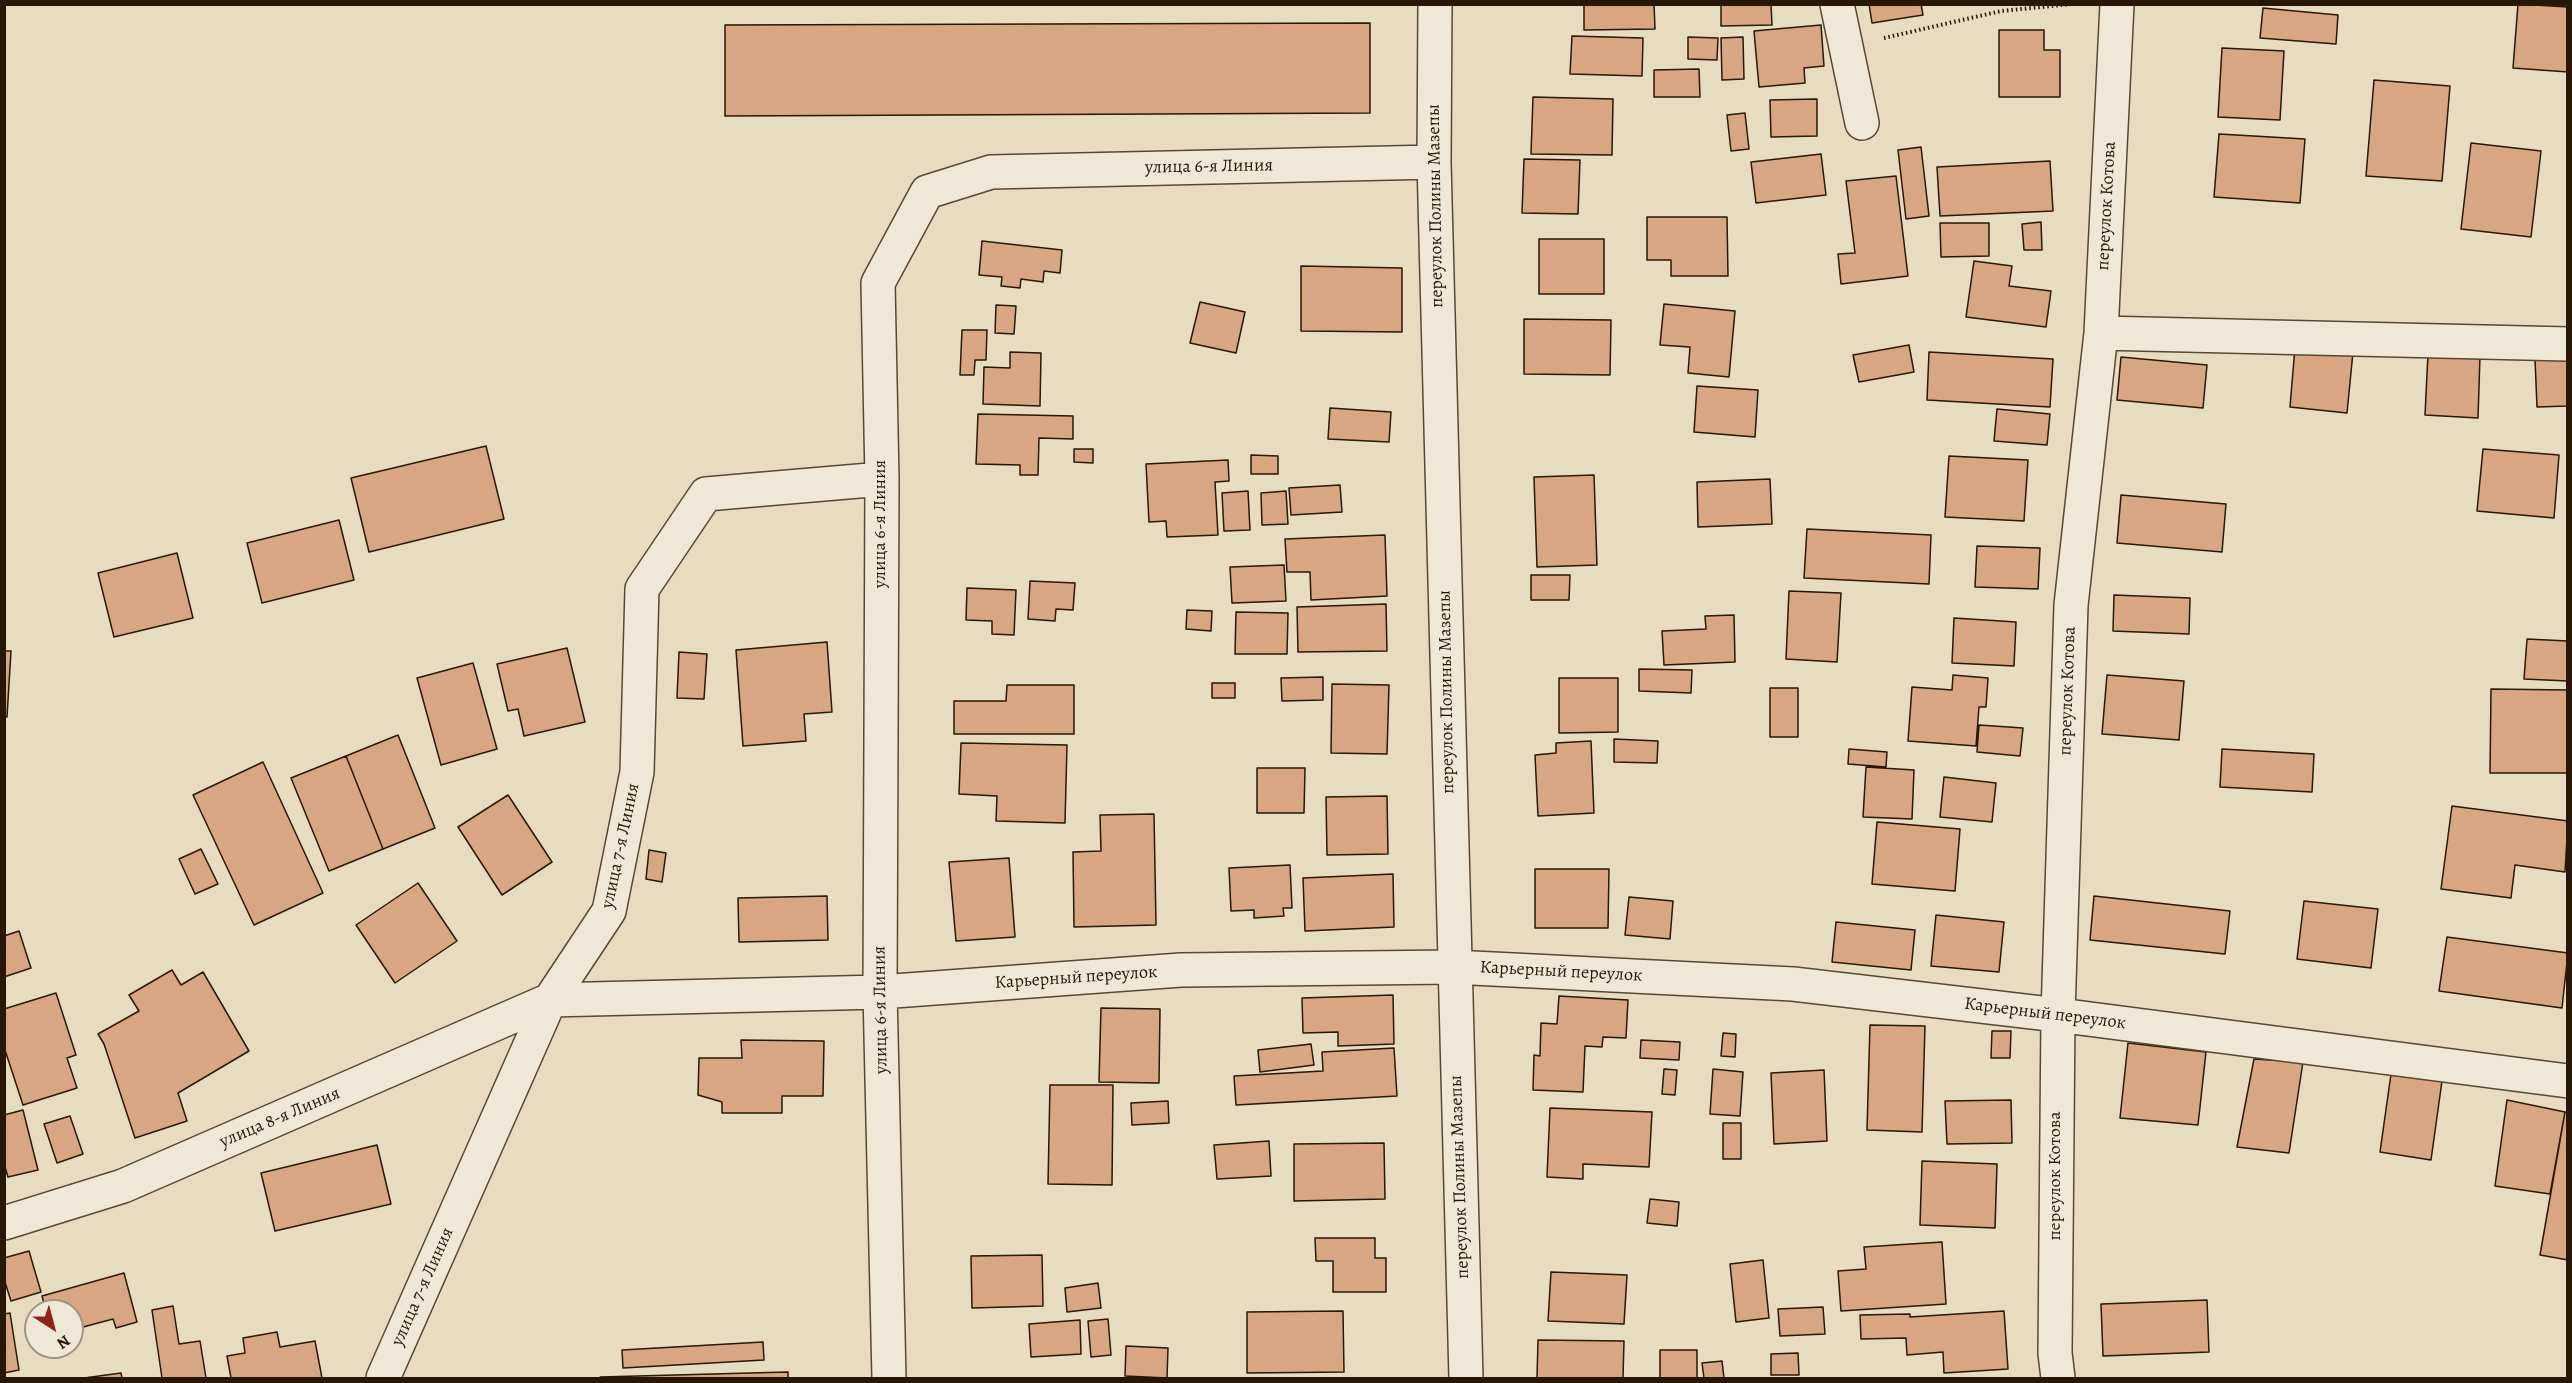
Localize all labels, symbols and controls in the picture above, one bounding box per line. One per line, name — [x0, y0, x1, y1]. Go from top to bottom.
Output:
street label: переулок Полины Мазепы — [1423, 104, 1449, 308]
street label: переулок Котова — [2093, 141, 2121, 271]
street label: улица 6-я Линия — [1145, 155, 1273, 179]
street label: улица 6-я Линия — [870, 460, 892, 588]
street label: переулок Полины Мазепы — [1434, 590, 1460, 794]
street label: переулок Котова — [2055, 626, 2081, 756]
street label: улица 7-я Линия — [597, 781, 645, 911]
street label: улица 6-я Линия — [869, 946, 893, 1074]
street label: Карьерный переулок — [1479, 957, 1643, 987]
street label: Карьерный переулок — [994, 962, 1158, 994]
street label: Карьерный переулок — [1963, 993, 2127, 1035]
street label: переулок Полины Мазепы — [1446, 1075, 1474, 1279]
street label: улица 8-я Линия — [217, 1083, 343, 1153]
street label: переулок Котова — [2045, 1111, 2067, 1241]
street label: улица 7-я Линия — [387, 1224, 459, 1350]
north arrow — [24, 1299, 84, 1359]
text: N — [52, 1330, 75, 1354]

